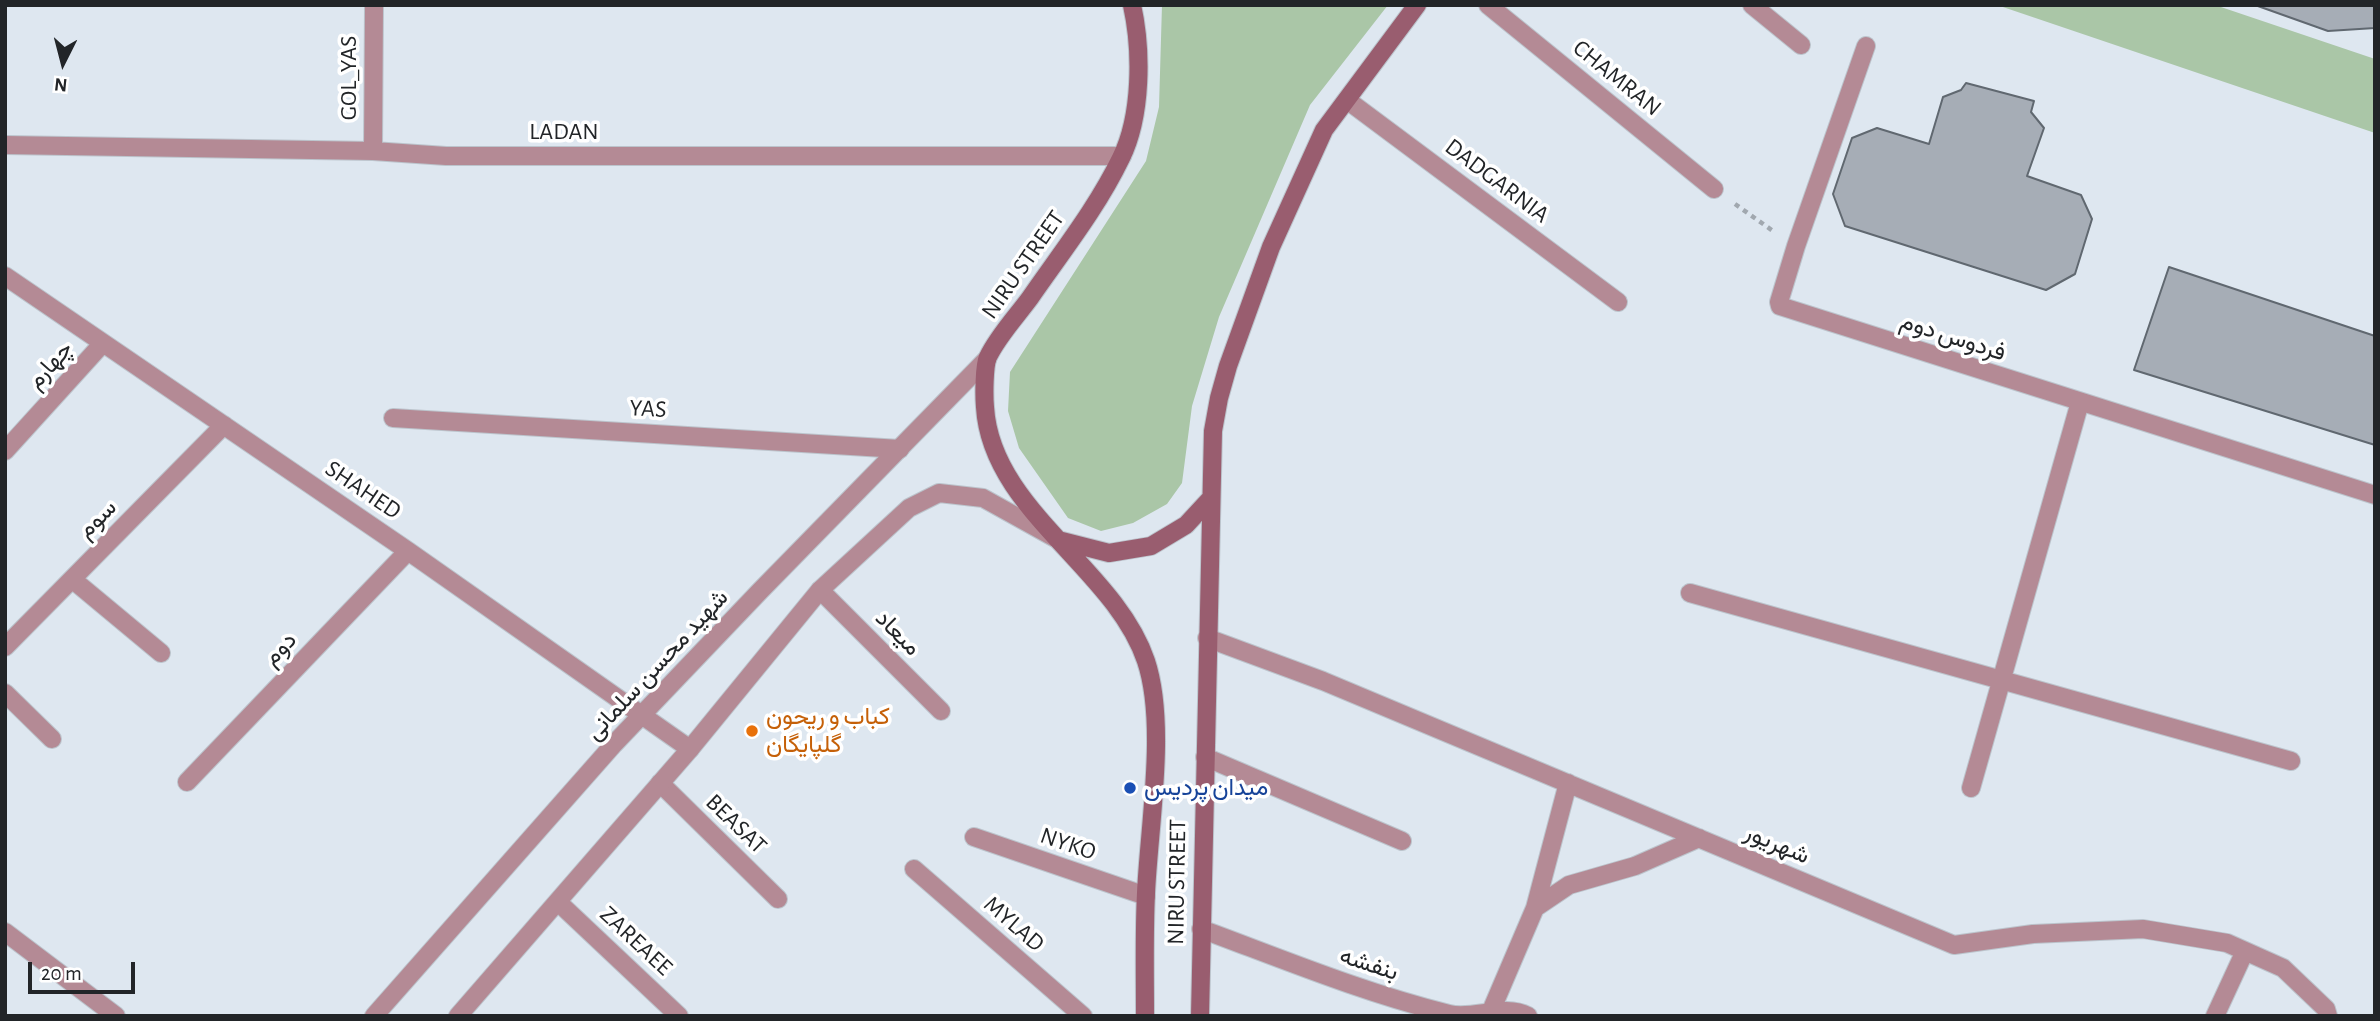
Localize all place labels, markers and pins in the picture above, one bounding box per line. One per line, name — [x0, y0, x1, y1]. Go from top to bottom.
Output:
place label: کباب و ریحون گلپایگان — [766, 703, 890, 759]
marker: کباب و ریحون گلپایگان — [744, 723, 760, 739]
place label: میدان پردیس — [1144, 774, 1268, 802]
marker: میدان پردیس — [1122, 780, 1138, 796]

